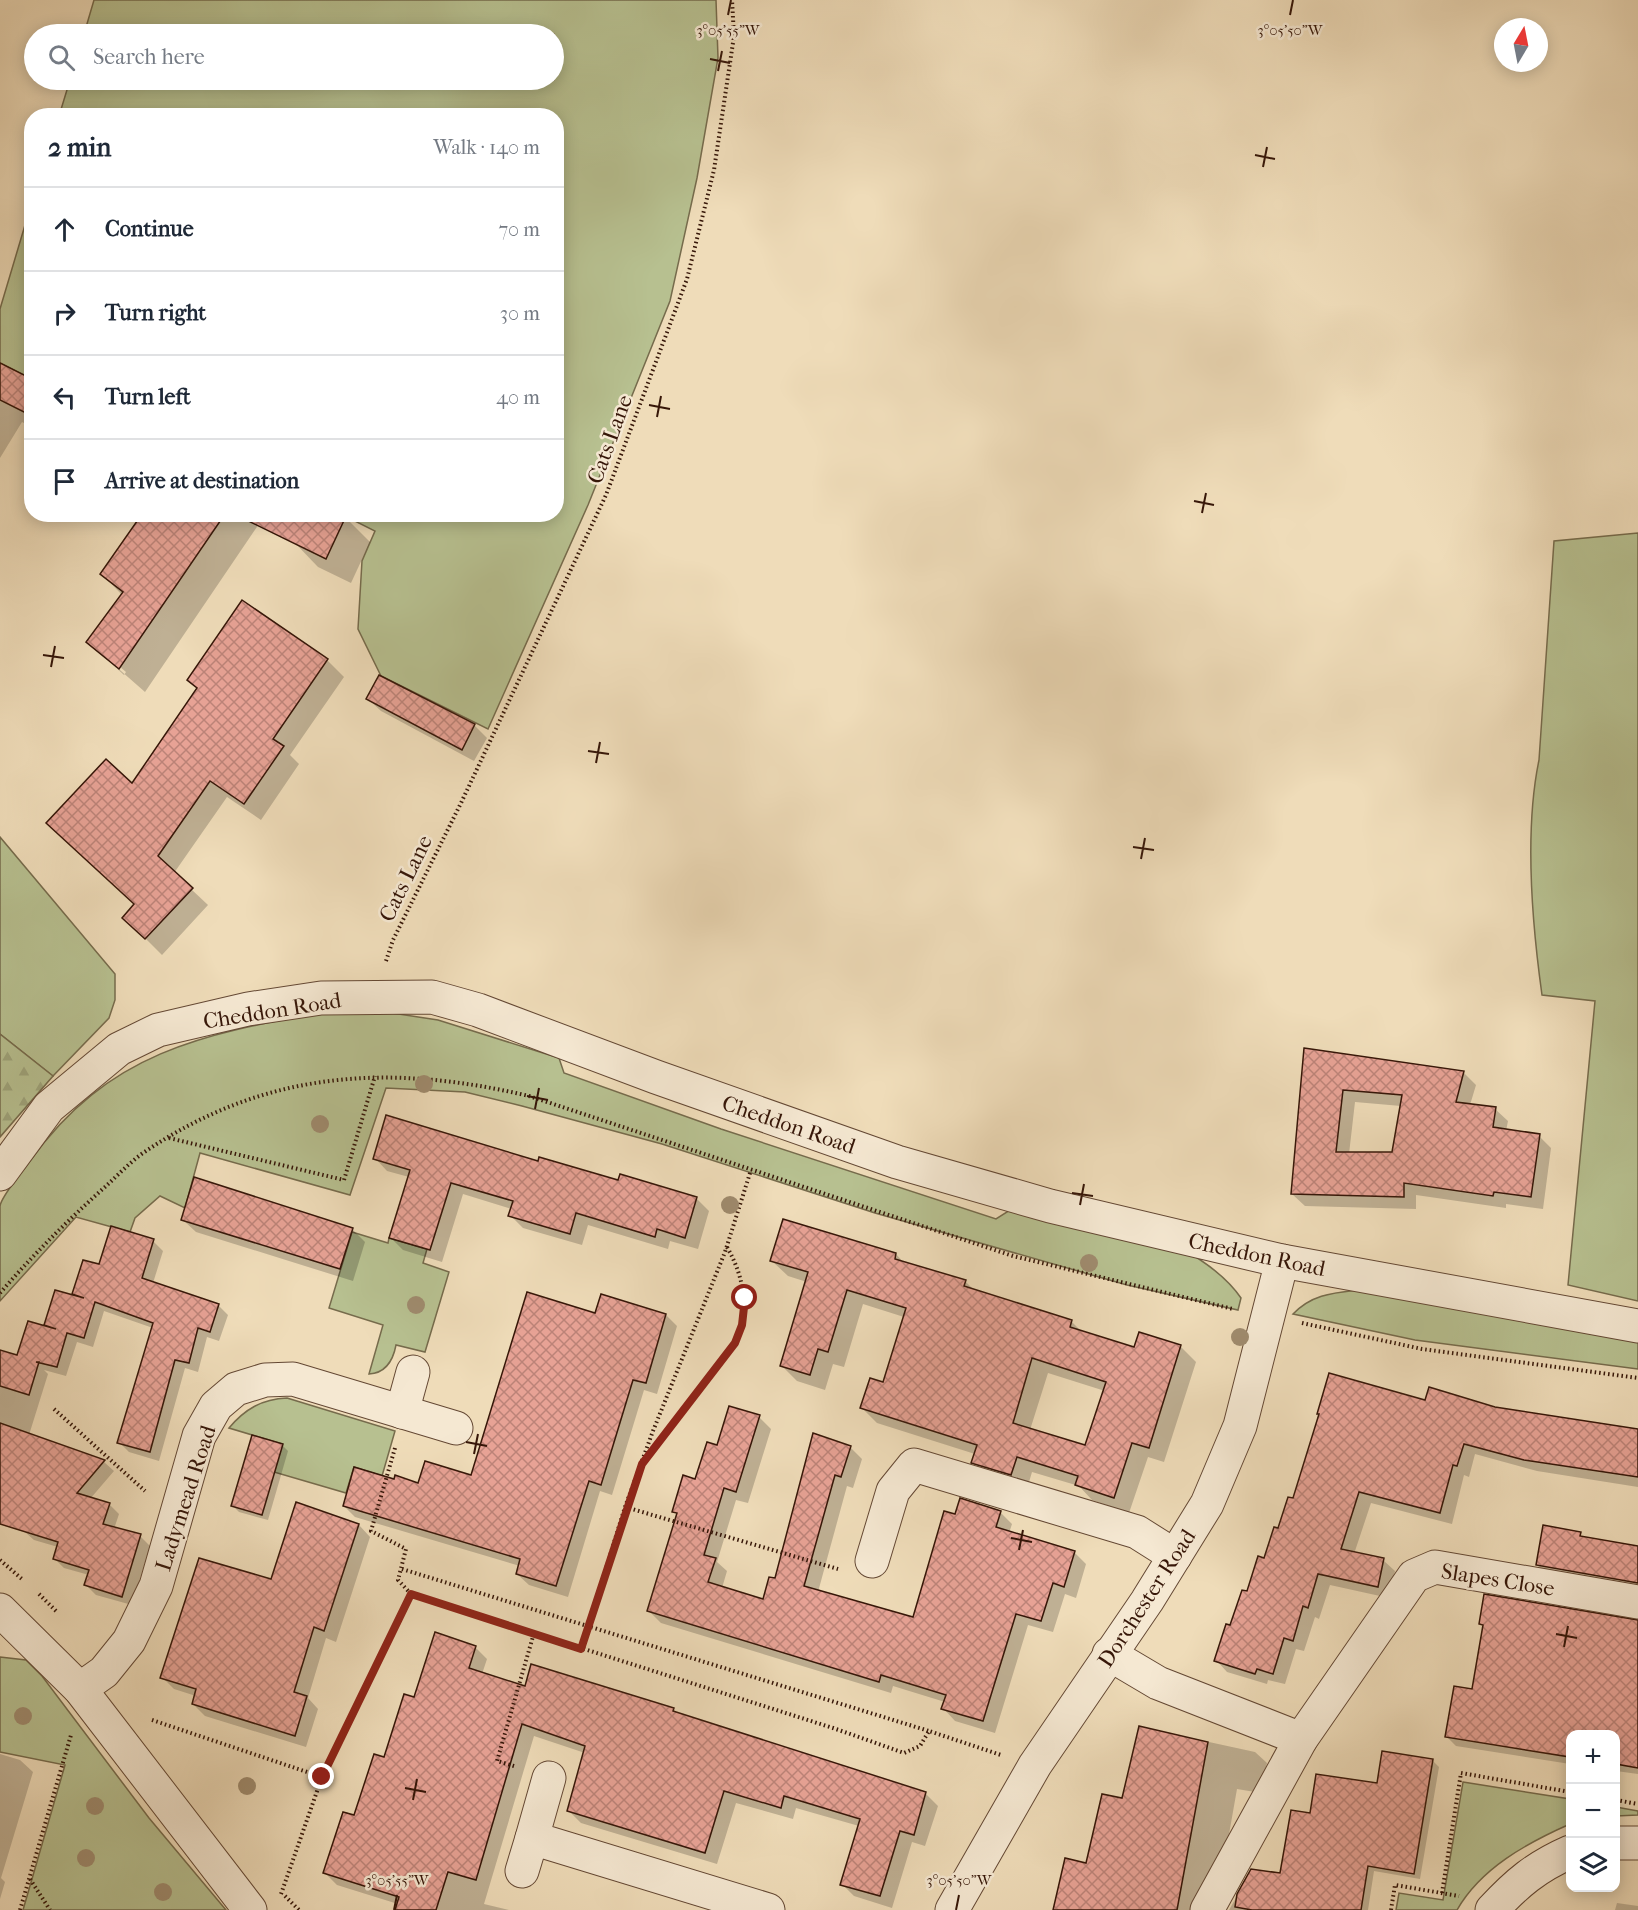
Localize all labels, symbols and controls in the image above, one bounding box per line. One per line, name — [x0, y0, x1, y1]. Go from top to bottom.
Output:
north arrow — [1494, 18, 1548, 72]
text: 3°05'55"W — [696, 21, 761, 39]
text: 3°05'50"W — [1258, 21, 1324, 39]
search box — [24, 24, 564, 90]
icon: search — [45, 41, 78, 74]
text: Search here — [93, 44, 205, 70]
text: 2 min — [48, 132, 111, 163]
text: Walk · 140 m — [433, 136, 540, 159]
icon: ahead — [48, 213, 81, 246]
text: Continue — [105, 216, 194, 242]
text: 70 m — [498, 218, 540, 241]
icon: right — [48, 297, 81, 330]
text: Turn right — [105, 300, 206, 326]
text: 30 m — [500, 302, 540, 325]
icon: left — [48, 381, 81, 414]
text: Turn left — [105, 384, 191, 410]
text: 40 m — [496, 386, 540, 409]
street label: Cats Lane — [582, 391, 638, 487]
icon: arrive — [48, 465, 81, 498]
text: Arrive at destination — [105, 468, 299, 494]
street label: Cats Lane — [374, 831, 438, 926]
street label: Cheddon Road — [201, 987, 344, 1035]
street label: Cheddon Road — [719, 1090, 860, 1160]
street label: Cheddon Road — [1186, 1228, 1329, 1282]
route start — [731, 1284, 757, 1310]
street label: Ladymead Road — [150, 1421, 222, 1574]
street label: Dorchester Road — [1092, 1524, 1202, 1673]
street label: Slapes Close — [1439, 1558, 1556, 1602]
map controls — [1566, 1730, 1620, 1892]
button: + — [1566, 1730, 1620, 1784]
route end — [308, 1763, 334, 1789]
button: − — [1566, 1784, 1620, 1838]
button: layers — [1566, 1838, 1620, 1892]
text: 3°05'55"W — [365, 1871, 430, 1889]
text: 3°05'50"W — [927, 1871, 993, 1889]

